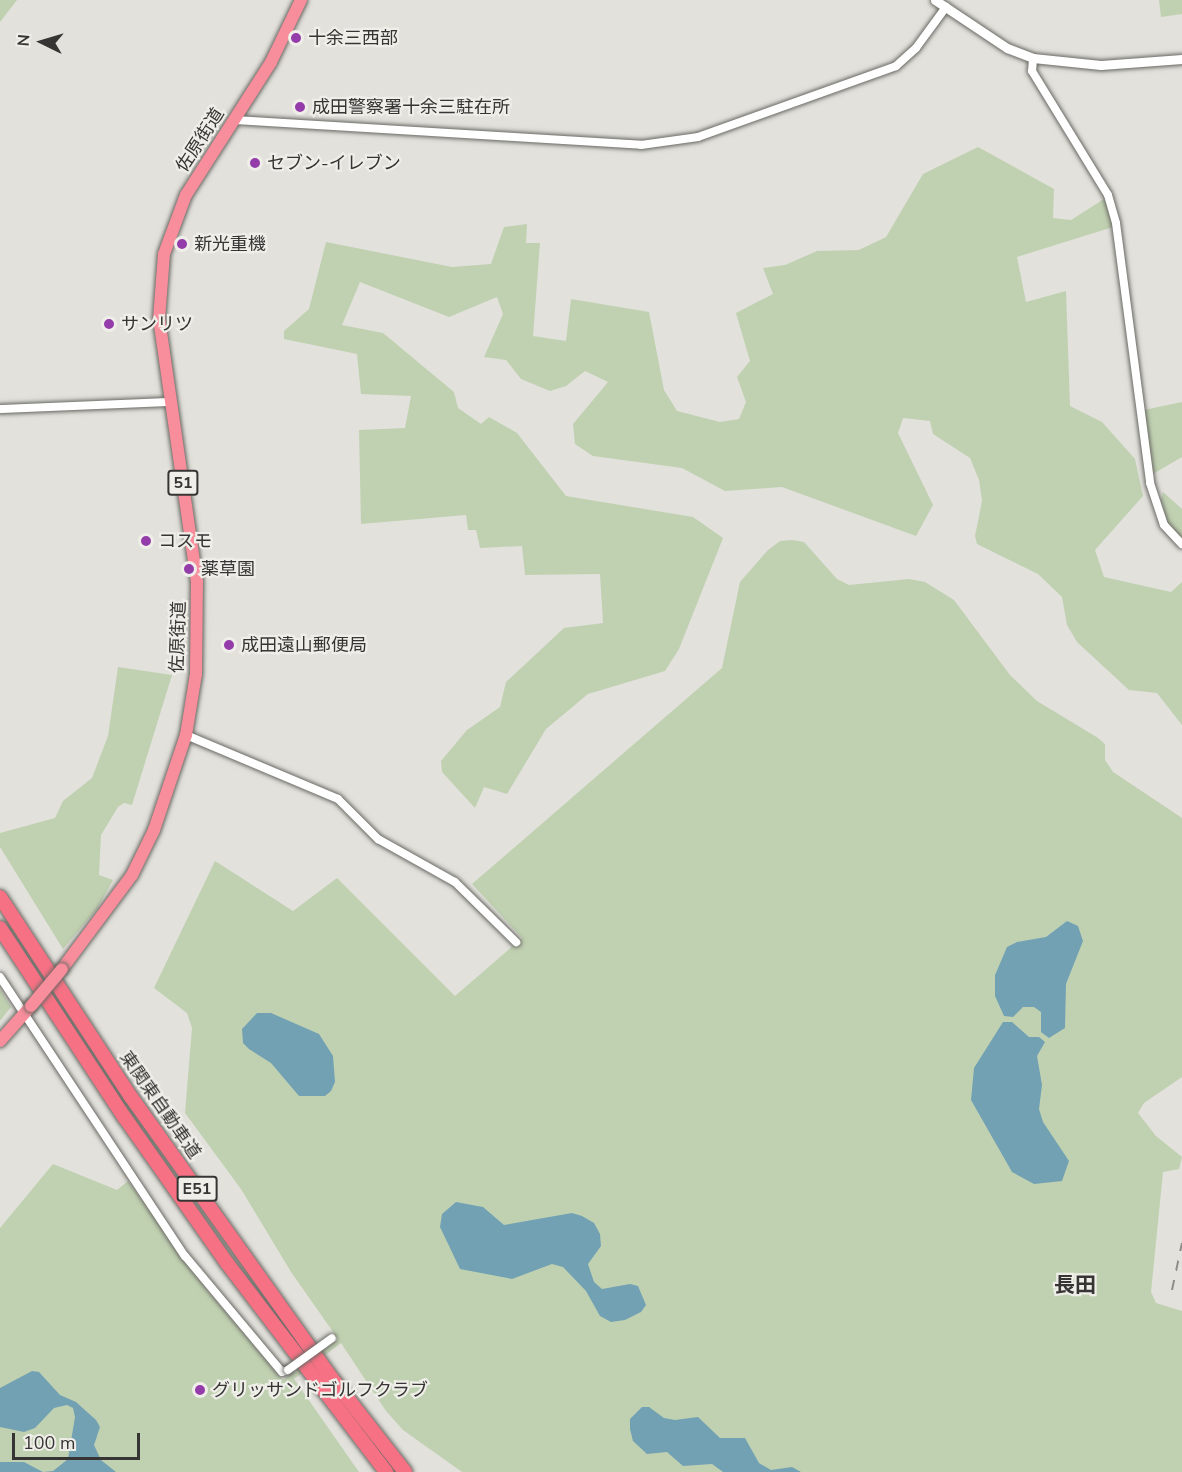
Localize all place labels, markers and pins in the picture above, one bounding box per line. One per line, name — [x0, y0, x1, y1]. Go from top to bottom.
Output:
place label: 十余三西部 — [308, 27, 398, 49]
marker: 十余三西部 — [289, 31, 303, 45]
place label: 成田警察署十余三駐在所 — [312, 96, 510, 118]
marker: 成田警察署十余三駐在所 — [293, 100, 307, 114]
place label: セブン-イレブン — [267, 152, 401, 174]
marker: セブン-イレブン — [248, 156, 262, 170]
place label: 新光重機 — [194, 233, 266, 255]
marker: 新光重機 — [175, 237, 189, 251]
place label: サンリツ — [121, 313, 193, 335]
marker: サンリツ — [102, 317, 116, 331]
place label: コスモ — [158, 530, 212, 552]
marker: コスモ — [139, 534, 153, 548]
place label: 薬草園 — [201, 558, 255, 580]
marker: 薬草園 — [182, 562, 196, 576]
place label: 成田遠山郵便局 — [241, 634, 367, 656]
marker: 成田遠山郵便局 — [222, 638, 236, 652]
place label: グリッサンドゴルフクラブ — [212, 1379, 428, 1401]
marker: グリッサンドゴルフクラブ — [193, 1383, 207, 1397]

